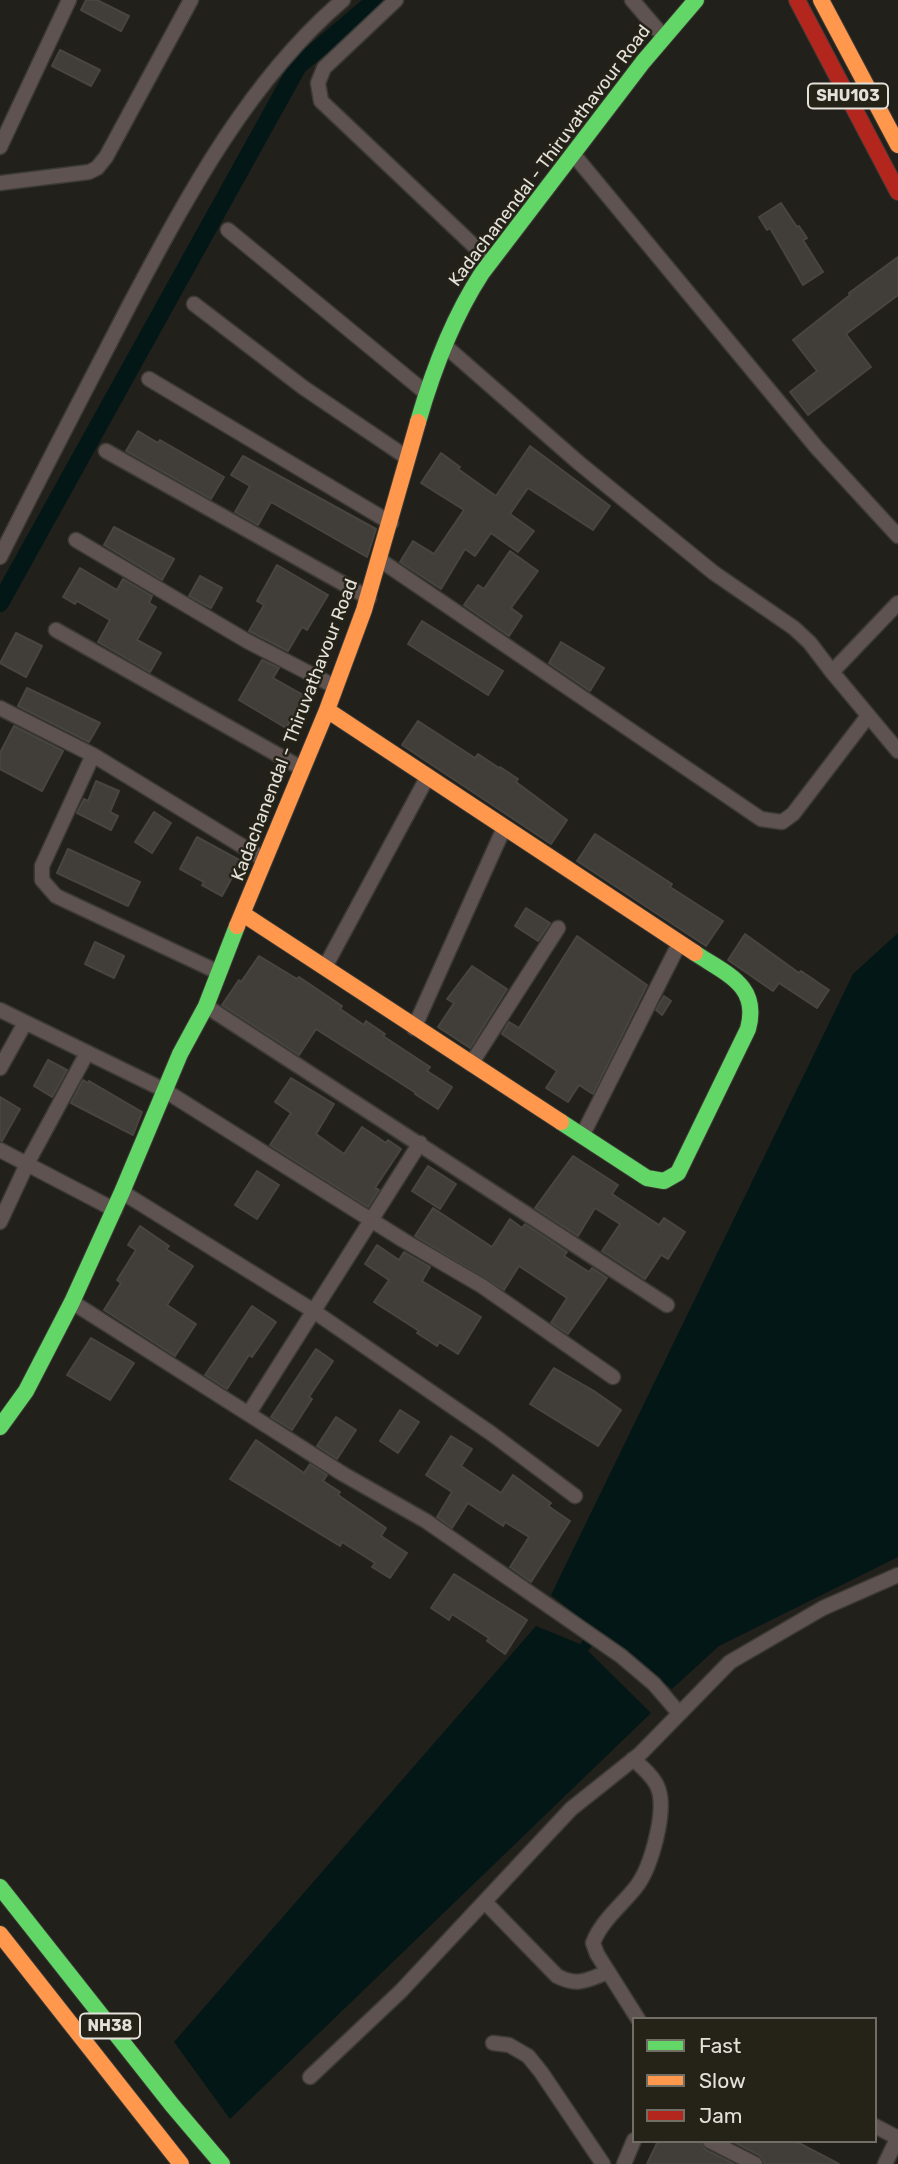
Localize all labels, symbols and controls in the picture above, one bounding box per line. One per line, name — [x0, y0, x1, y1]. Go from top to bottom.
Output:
street label: Kadachanendal - Thiruvathavour Road — [445, 21, 655, 291]
road number: SHU103 — [808, 83, 888, 108]
street label: Kadachanendal - Thiruvathavour Road — [227, 576, 363, 884]
road number: NH38 — [80, 2014, 140, 2038]
legend — [632, 2017, 877, 2143]
text: Fast — [699, 2033, 741, 2058]
text: Slow — [699, 2068, 746, 2093]
text: Jam — [699, 2103, 743, 2128]

